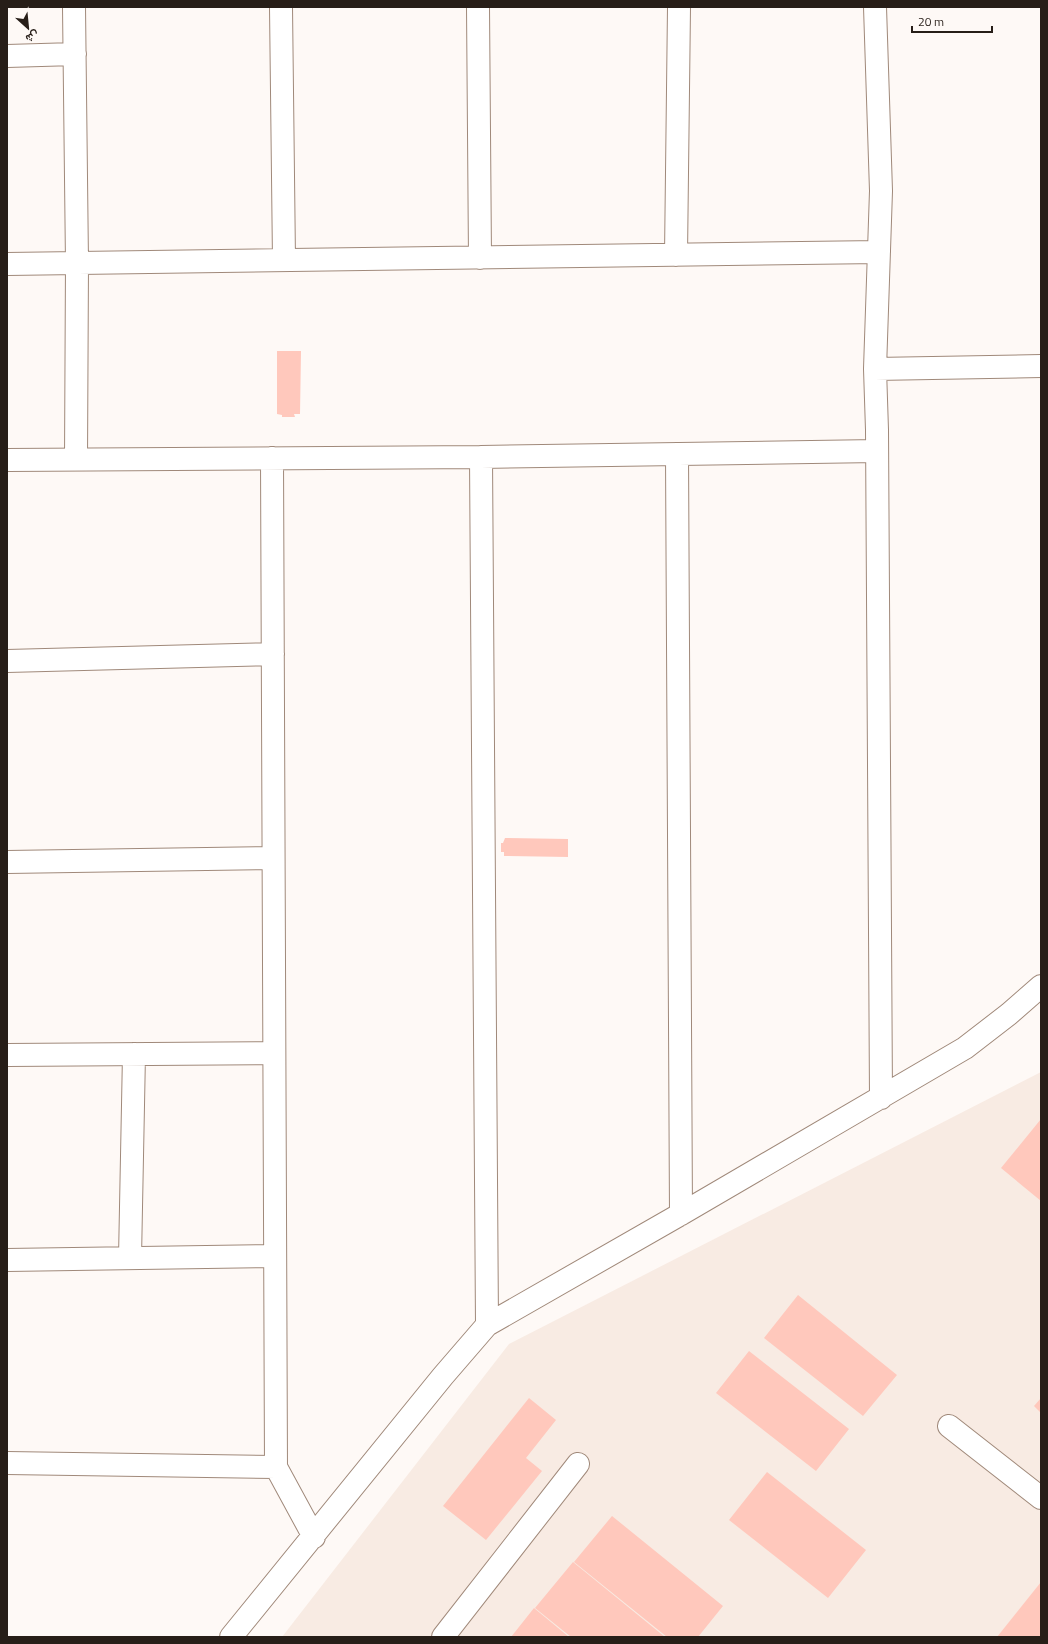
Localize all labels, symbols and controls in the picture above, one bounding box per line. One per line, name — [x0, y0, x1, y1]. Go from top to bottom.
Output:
north arrow — [8, 8, 48, 48]
scale bar — [912, 8, 992, 34]
text: 20 m — [918, 12, 944, 31]
text: ش — [23, 27, 42, 47]

